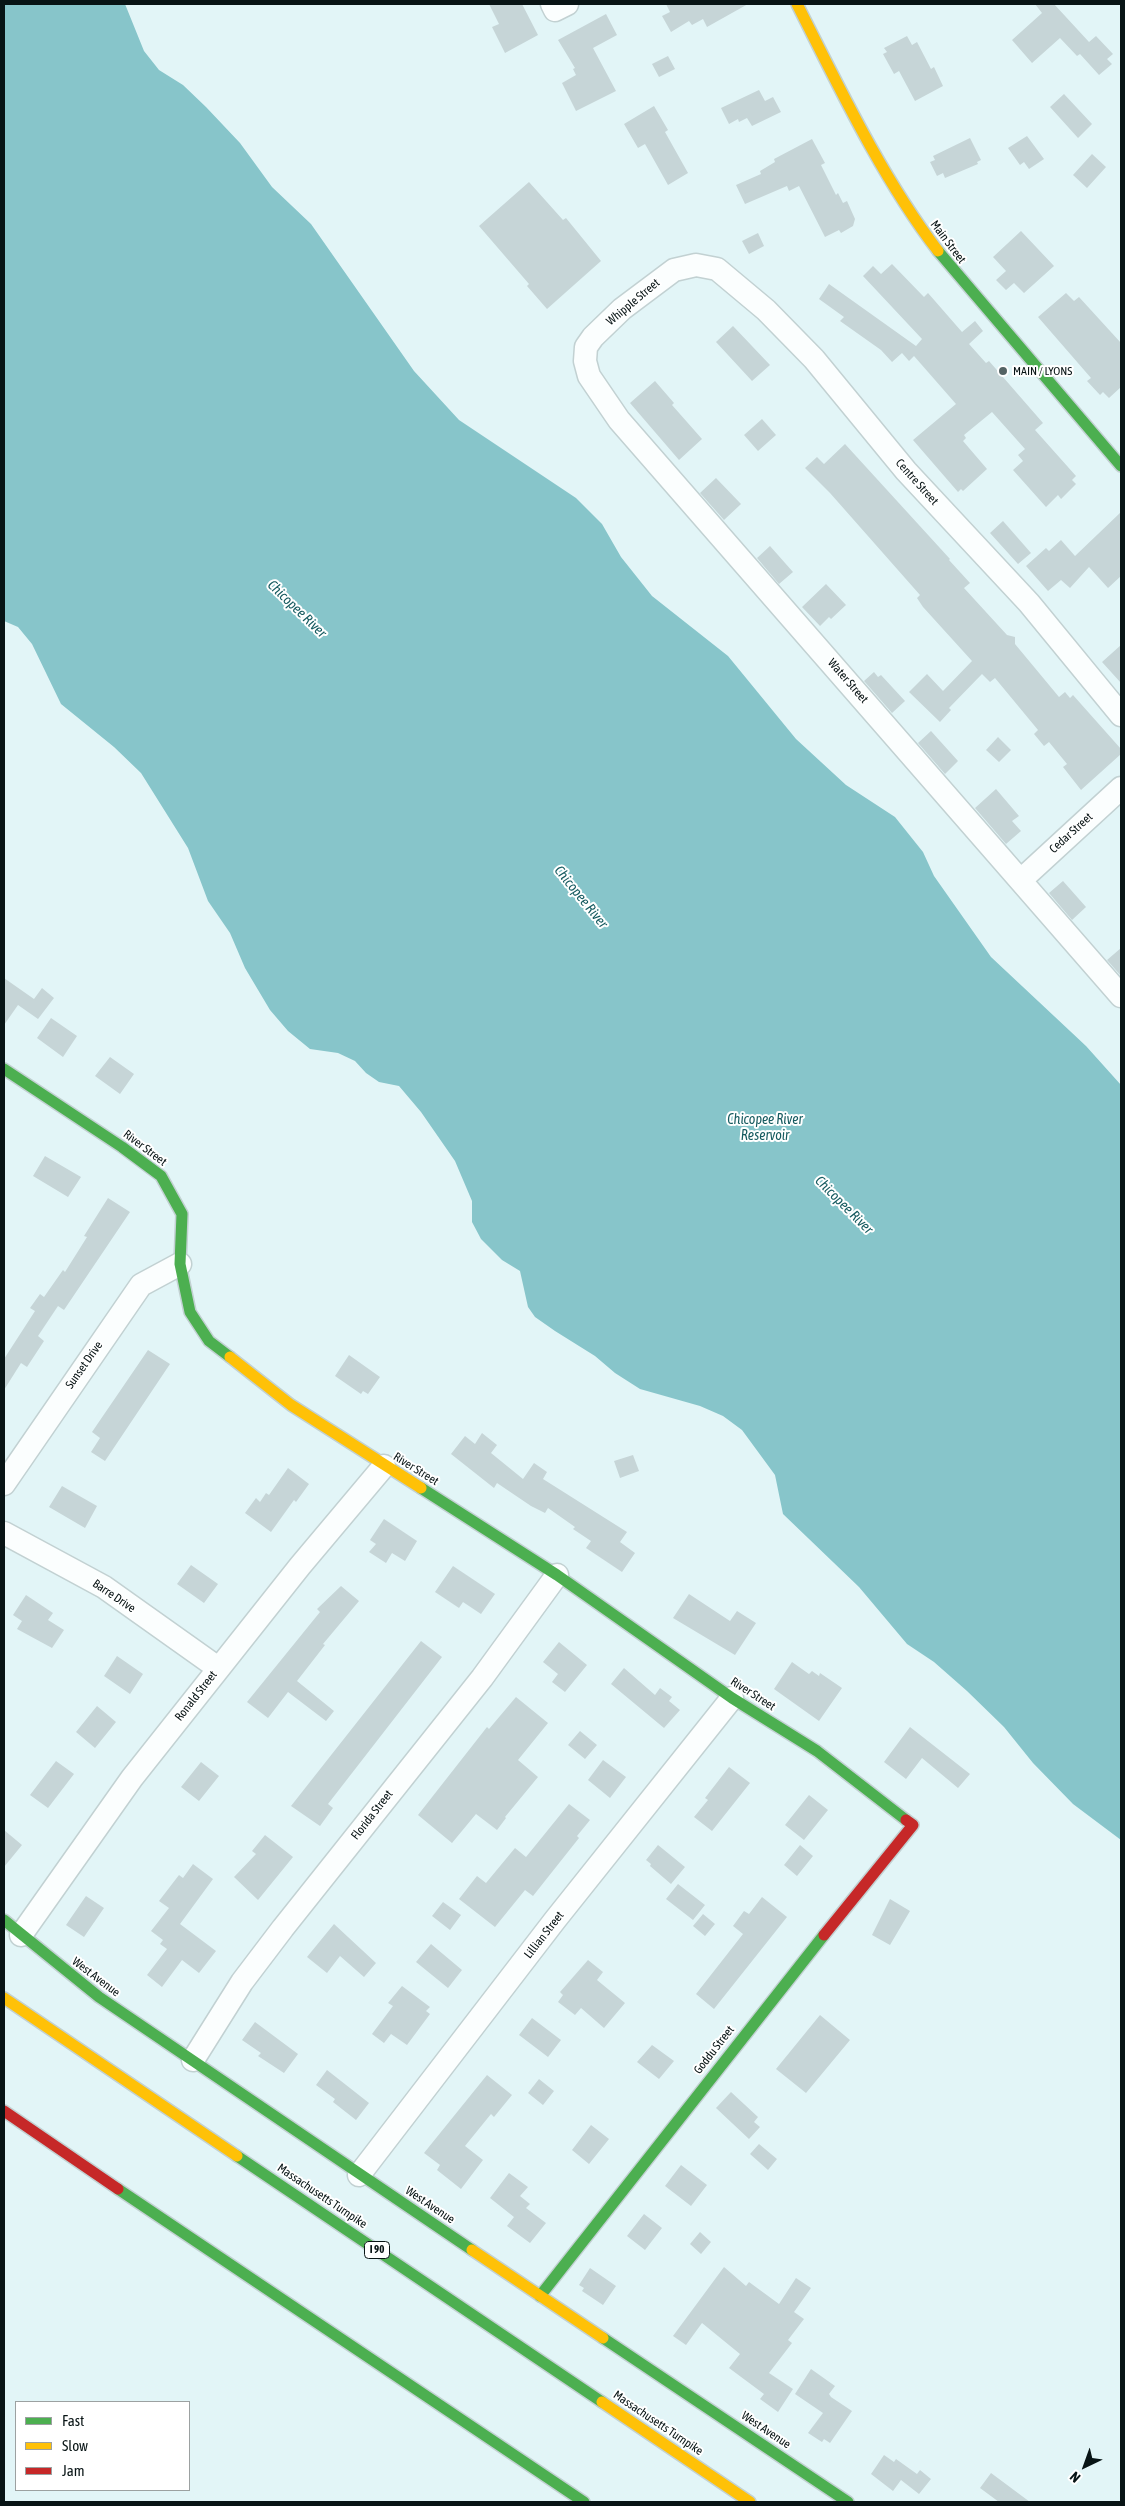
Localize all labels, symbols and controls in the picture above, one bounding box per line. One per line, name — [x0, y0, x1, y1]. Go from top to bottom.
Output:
street label: Main Street — [927, 218, 969, 266]
street label: Whipple Street — [603, 276, 663, 328]
place label: MAIN / LYONS — [1013, 364, 1072, 378]
marker: MAIN / LYONS — [997, 365, 1009, 377]
street label: Centre Street — [893, 456, 941, 508]
water label: Chicopee River — [264, 577, 330, 641]
street label: Water Street — [825, 656, 871, 706]
street label: Cedar Street — [1046, 810, 1096, 856]
water label: Chicopee River — [551, 862, 611, 932]
water label: Chicopee River Reservoir — [727, 1112, 803, 1144]
street label: River Street — [120, 1127, 170, 1169]
water label: Chicopee River — [811, 1172, 877, 1238]
street label: Sunset Drive — [62, 1338, 106, 1392]
street label: River Street — [391, 1450, 441, 1488]
street label: Barre Drive — [90, 1576, 138, 1616]
street label: Ronald Street — [172, 1668, 220, 1724]
street label: River Street — [728, 1674, 778, 1714]
street label: Florida Street — [348, 1787, 396, 1843]
street label: Lillian Street — [521, 1909, 567, 1961]
street label: West Avenue — [69, 1954, 123, 2000]
street label: Goddu Street — [691, 2023, 737, 2077]
street label: Massachusetts Turnpike — [274, 2161, 370, 2231]
street label: West Avenue — [403, 2183, 457, 2227]
road number: I 90 — [364, 2242, 390, 2258]
street label: Massachusetts Turnpike — [610, 2388, 706, 2458]
legend — [15, 2401, 190, 2491]
street label: West Avenue — [739, 2408, 793, 2452]
text: Fast — [62, 2412, 84, 2429]
text: Slow — [62, 2437, 88, 2454]
north arrow — [1060, 2441, 1110, 2491]
text: Jam — [62, 2462, 85, 2479]
text: N — [1067, 2468, 1083, 2486]

